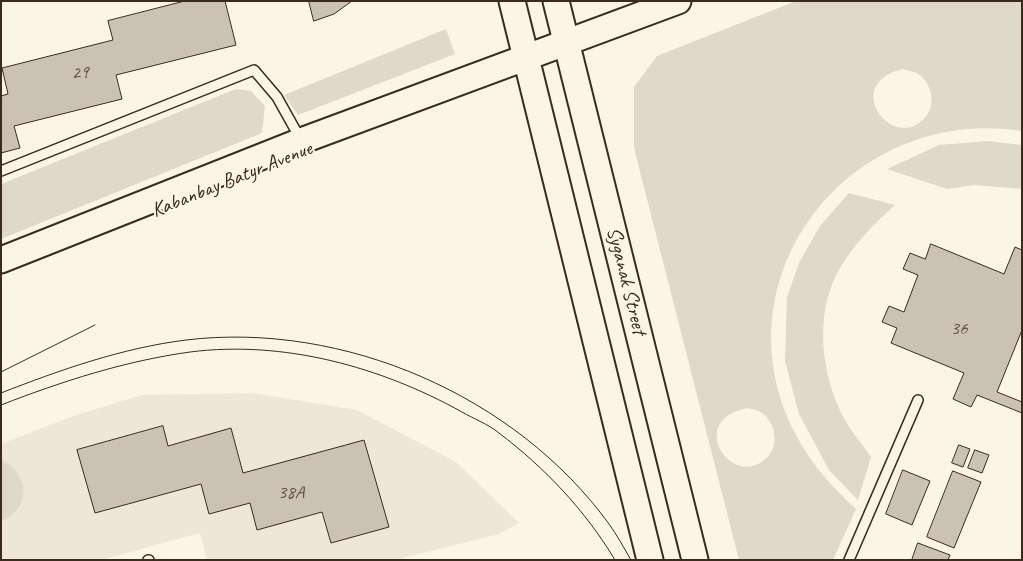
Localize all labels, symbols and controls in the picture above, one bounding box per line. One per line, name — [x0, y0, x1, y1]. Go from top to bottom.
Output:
house number: 29 — [71, 62, 89, 84]
street label: Kabanbay Batyr Avenue — [148, 136, 316, 224]
street label: Syganak Street — [600, 225, 652, 337]
house number: 36 — [950, 318, 968, 340]
house number: 38А — [278, 482, 304, 504]

